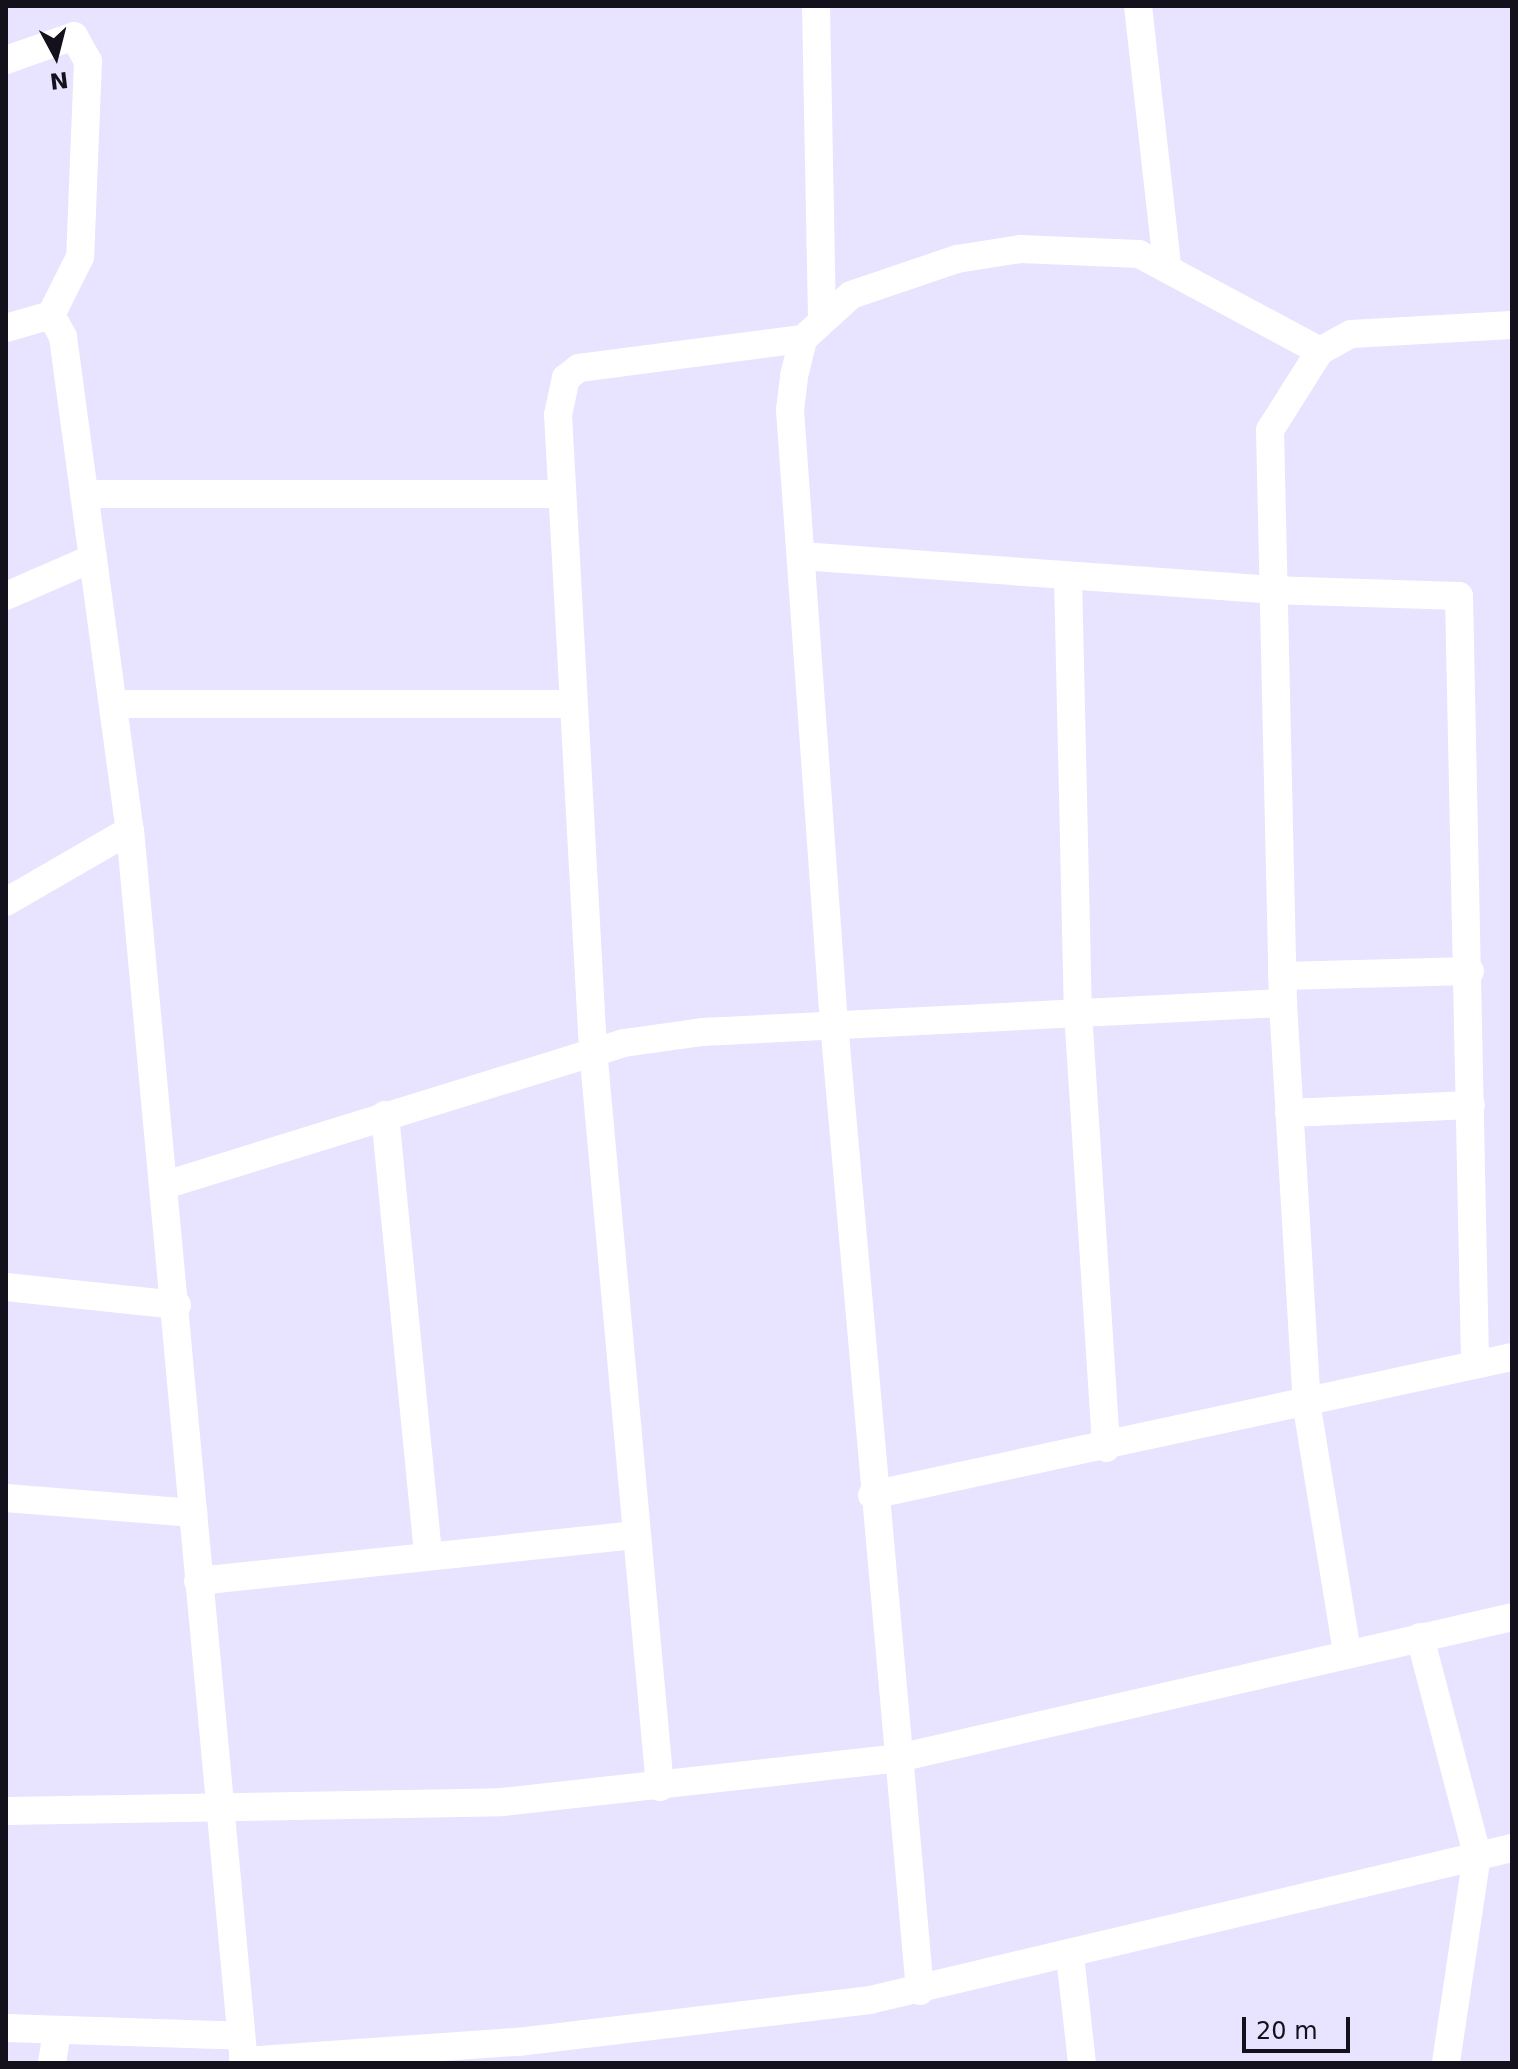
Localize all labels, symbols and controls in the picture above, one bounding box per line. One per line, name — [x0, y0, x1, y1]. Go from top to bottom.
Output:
north arrow — [16, 16, 96, 96]
text: N — [48, 67, 70, 94]
scale bar — [1246, 2001, 1354, 2051]
text: 20 m — [1256, 2017, 1318, 2045]

